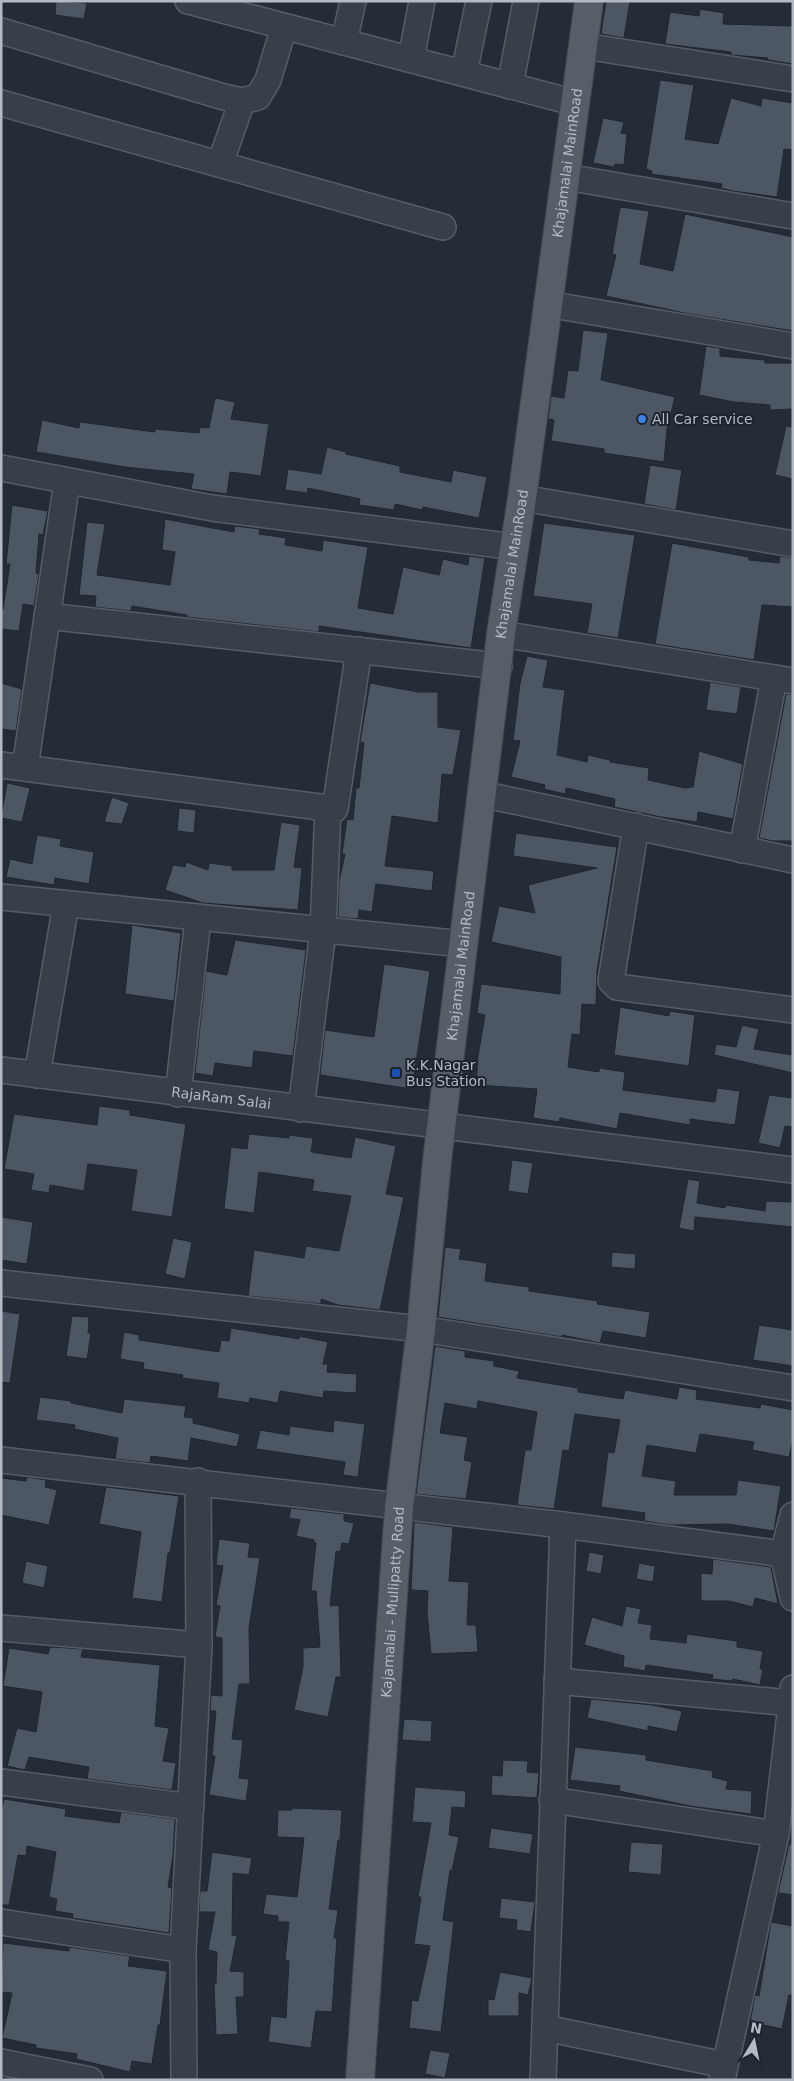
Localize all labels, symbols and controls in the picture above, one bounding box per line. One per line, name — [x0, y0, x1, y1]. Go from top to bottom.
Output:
street label: Khajamalai MainRoad — [549, 87, 585, 239]
place label: All Car service — [652, 411, 753, 427]
marker: All Car service — [636, 413, 648, 425]
street label: Khajamalai MainRoad — [492, 489, 531, 640]
street label: Khajamalai MainRoad — [444, 890, 478, 1042]
place label: K.K.Nagar Bus Station — [406, 1057, 486, 1089]
marker: K.K.Nagar Bus Station — [390, 1067, 402, 1079]
street label: RajaRam Salai — [170, 1084, 272, 1112]
street label: Kajamalai - Mullipatty Road — [378, 1506, 407, 1698]
north arrow — [729, 2016, 779, 2066]
text: N — [749, 2019, 763, 2037]

